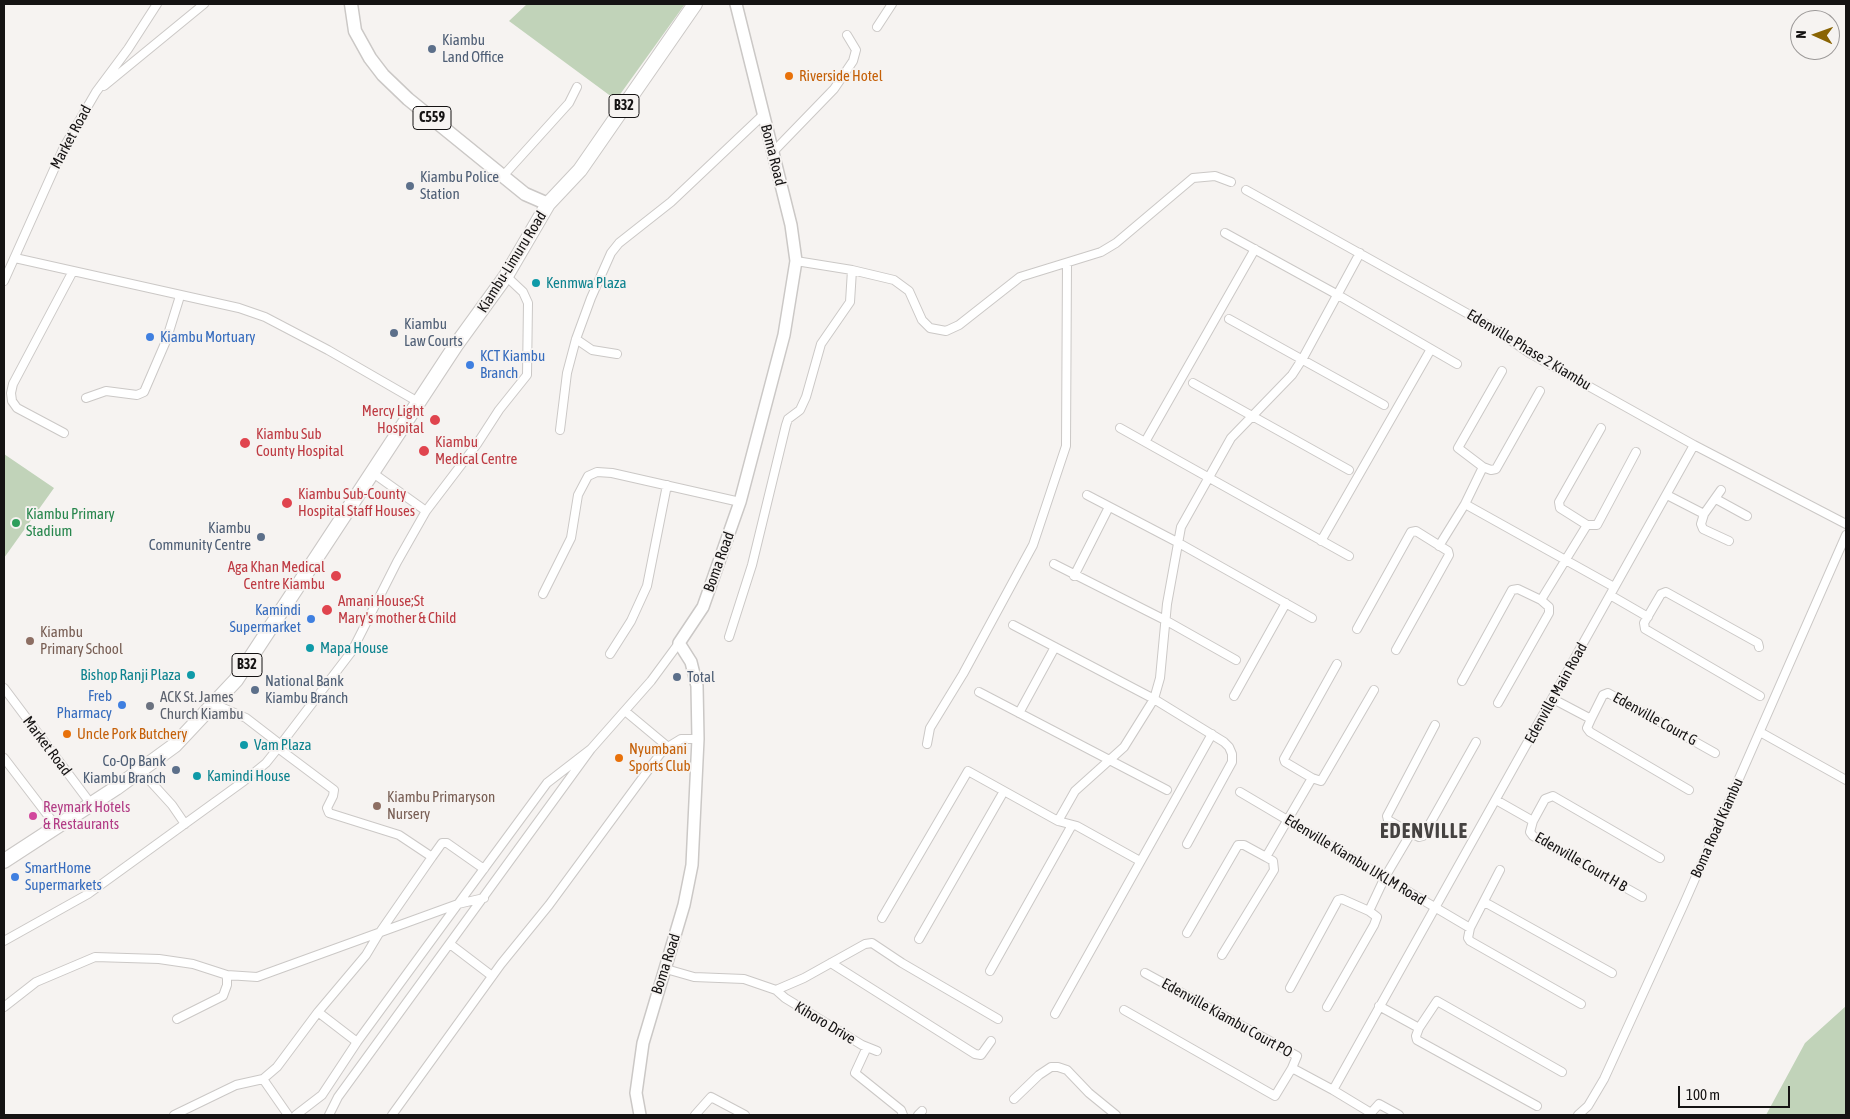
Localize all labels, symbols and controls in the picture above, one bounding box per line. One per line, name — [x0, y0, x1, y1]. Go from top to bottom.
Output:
north arrow — [1790, 10, 1840, 60]
text: N — [1793, 30, 1809, 39]
place label: Kiambu Land Office — [442, 31, 504, 66]
marker: Kiambu Land Office — [426, 43, 438, 55]
place label: Riverside Hotel — [799, 67, 883, 85]
marker: Riverside Hotel — [783, 70, 795, 82]
road number: B32 — [609, 94, 639, 118]
street label: Market Road — [47, 102, 95, 172]
road number: C559 — [413, 106, 451, 130]
street label: Boma Road — [757, 122, 789, 188]
place label: Kiambu Police Station — [420, 168, 499, 203]
marker: Kiambu Police Station — [404, 180, 416, 192]
street label: Kiambu-Limuru Road — [474, 208, 550, 316]
place label: Kenmwa Plaza — [546, 274, 626, 292]
marker: Kenmwa Plaza — [530, 277, 542, 289]
street label: Edenville Phase 2 Kiambu — [1464, 306, 1594, 394]
place label: Kiambu Law Courts — [404, 315, 463, 350]
marker: Kiambu Law Courts — [388, 327, 400, 339]
place label: Kiambu Mortuary — [160, 328, 256, 346]
marker: Kiambu Mortuary — [144, 331, 156, 343]
place label: KCT Kiambu Branch — [480, 347, 545, 382]
marker: KCT Kiambu Branch — [464, 359, 476, 371]
place label: Mercy Light Hospital — [362, 402, 424, 437]
marker: Mercy Light Hospital — [428, 413, 442, 427]
place label: Kiambu Sub County Hospital — [256, 425, 344, 460]
place label: Kiambu Medical Centre — [435, 433, 517, 468]
marker: Kiambu Sub County Hospital — [238, 436, 252, 450]
marker: Kiambu Medical Centre — [417, 444, 431, 458]
place label: Kiambu Sub-County Hospital Staff Houses — [298, 485, 415, 520]
marker: Kiambu Sub-County Hospital Staff Houses — [280, 496, 294, 510]
place label: Kiambu Primary Stadium — [26, 505, 115, 540]
marker: Kiambu Primary Stadium — [10, 517, 22, 529]
place label: Kiambu Community Centre — [149, 519, 251, 554]
street label: Boma Road — [700, 529, 738, 595]
marker: Kiambu Community Centre — [255, 531, 267, 543]
place label: Aga Khan Medical Centre Kiambu — [228, 558, 325, 593]
marker: Aga Khan Medical Centre Kiambu — [329, 569, 343, 583]
place label: Amani House;St Mary's mother & Child — [338, 592, 456, 627]
place label: Kamindi Supermarket — [229, 601, 301, 636]
marker: Amani House;St Mary's mother & Child — [320, 603, 334, 617]
marker: Kamindi Supermarket — [305, 613, 317, 625]
place label: Kiambu Primary School — [40, 623, 123, 658]
marker: Kiambu Primary School — [24, 635, 36, 647]
place label: Mapa House — [320, 639, 388, 657]
street label: Edenville Main Road — [1521, 640, 1591, 746]
marker: Mapa House — [304, 642, 316, 654]
road number: B32 — [232, 654, 262, 676]
place label: Bishop Ranji Plaza — [80, 666, 181, 684]
place label: Total — [687, 668, 715, 686]
marker: Bishop Ranji Plaza — [185, 669, 197, 681]
marker: Total — [671, 671, 683, 683]
place label: National Bank Kiambu Branch — [265, 672, 348, 707]
marker: National Bank Kiambu Branch — [249, 684, 261, 696]
place label: Freb Pharmacy — [56, 687, 112, 722]
place label: ACK St. James Church Kiambu — [160, 688, 244, 723]
street label: Edenville Court G — [1610, 688, 1700, 750]
marker: Freb Pharmacy — [116, 699, 128, 711]
marker: ACK St. James Church Kiambu — [144, 700, 156, 712]
street label: Market Road — [19, 713, 75, 779]
place label: Uncle Pork Butchery — [77, 725, 187, 743]
marker: Uncle Pork Butchery — [61, 728, 73, 740]
place label: Vam Plaza — [254, 736, 311, 754]
marker: Vam Plaza — [238, 739, 250, 751]
place label: Nyumbani Sports Club — [629, 740, 690, 775]
place label: Co-Op Bank Kiambu Branch — [83, 752, 166, 787]
marker: Nyumbani Sports Club — [613, 752, 625, 764]
marker: Co-Op Bank Kiambu Branch — [170, 764, 182, 776]
place label: Kamindi House — [207, 767, 290, 785]
marker: Kamindi House — [191, 770, 203, 782]
street label: Boma Road Kiambu — [1687, 775, 1747, 881]
place label: Kiambu Primaryson Nursery — [387, 788, 495, 823]
place label: Reymark Hotels & Restaurants — [43, 798, 130, 833]
marker: Kiambu Primaryson Nursery — [371, 800, 383, 812]
marker: Reymark Hotels & Restaurants — [27, 810, 39, 822]
street label: Edenville Kiambu IJKLM Road — [1281, 811, 1429, 909]
district label: EDENVILLE — [1379, 820, 1469, 844]
street label: Edenville Court H B — [1532, 828, 1630, 896]
place label: SmartHome Supermarkets — [25, 859, 102, 894]
marker: SmartHome Supermarkets — [9, 871, 21, 883]
street label: Boma Road — [648, 931, 684, 997]
street label: Edenville Kiambu Court PO — [1158, 975, 1296, 1061]
street label: Kihoro Drive — [791, 998, 859, 1048]
scale bar — [1680, 1076, 1792, 1108]
text: 100 m — [1686, 1086, 1720, 1103]

